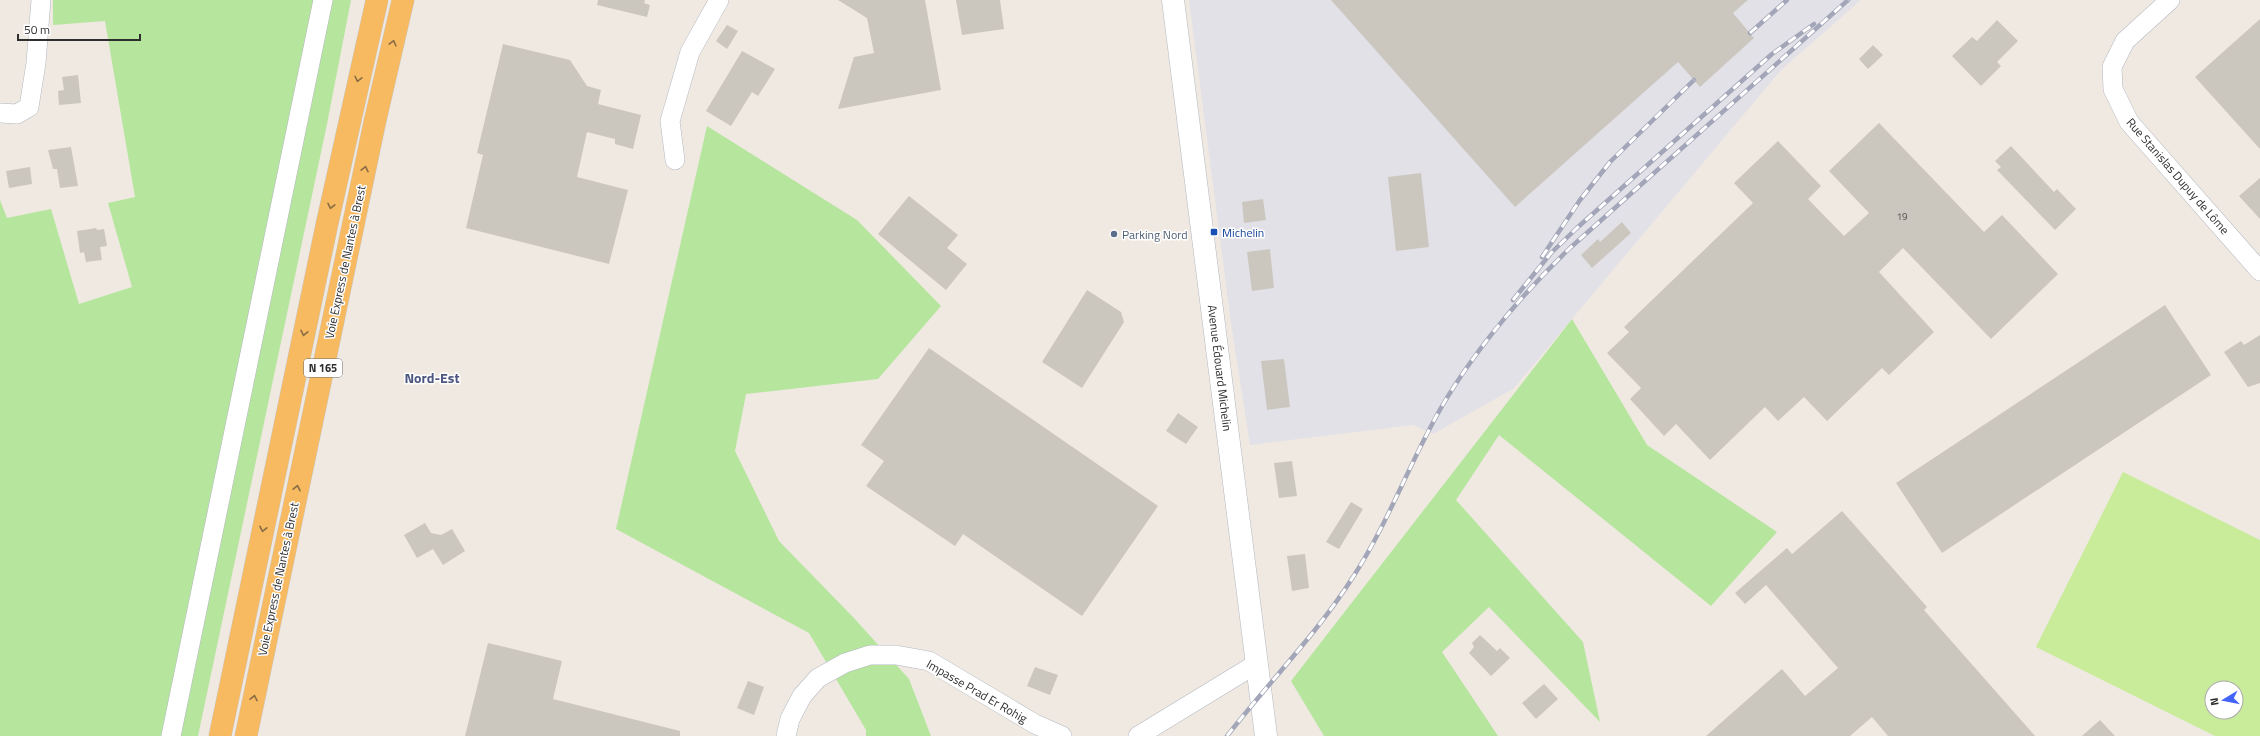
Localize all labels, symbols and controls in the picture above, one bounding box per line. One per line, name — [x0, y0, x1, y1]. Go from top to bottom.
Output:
scale bar — [18, 16, 140, 42]
text: 50 m — [24, 20, 50, 39]
one-way arrow — [389, 39, 397, 46]
one-way arrow — [355, 76, 363, 82]
street label: Rue Stanislas Dupuy de Lôme — [2122, 113, 2234, 239]
one-way arrow — [360, 166, 368, 173]
street label: Voie Express de Nantes à Brest — [319, 183, 371, 341]
one-way arrow — [327, 203, 335, 209]
house number: 19 — [1896, 209, 1908, 224]
place label: Michelin — [1222, 223, 1264, 242]
place label: Parking Nord — [1122, 225, 1188, 244]
marker: Michelin — [1209, 227, 1219, 237]
marker: Parking Nord — [1109, 229, 1119, 239]
street label: Avenue Édouard Michelin — [1203, 304, 1237, 432]
one-way arrow — [300, 330, 308, 336]
road number: N 165 — [304, 359, 342, 377]
district label: Nord-Est — [404, 367, 460, 388]
one-way arrow — [293, 485, 301, 492]
street label: Voie Express de Nantes à Brest — [252, 500, 304, 658]
one-way arrow — [259, 526, 267, 532]
street label: Impasse Prad Er Rohig — [923, 654, 1031, 728]
north arrow — [2204, 680, 2244, 720]
one-way arrow — [249, 695, 257, 701]
text: N — [2206, 697, 2223, 707]

